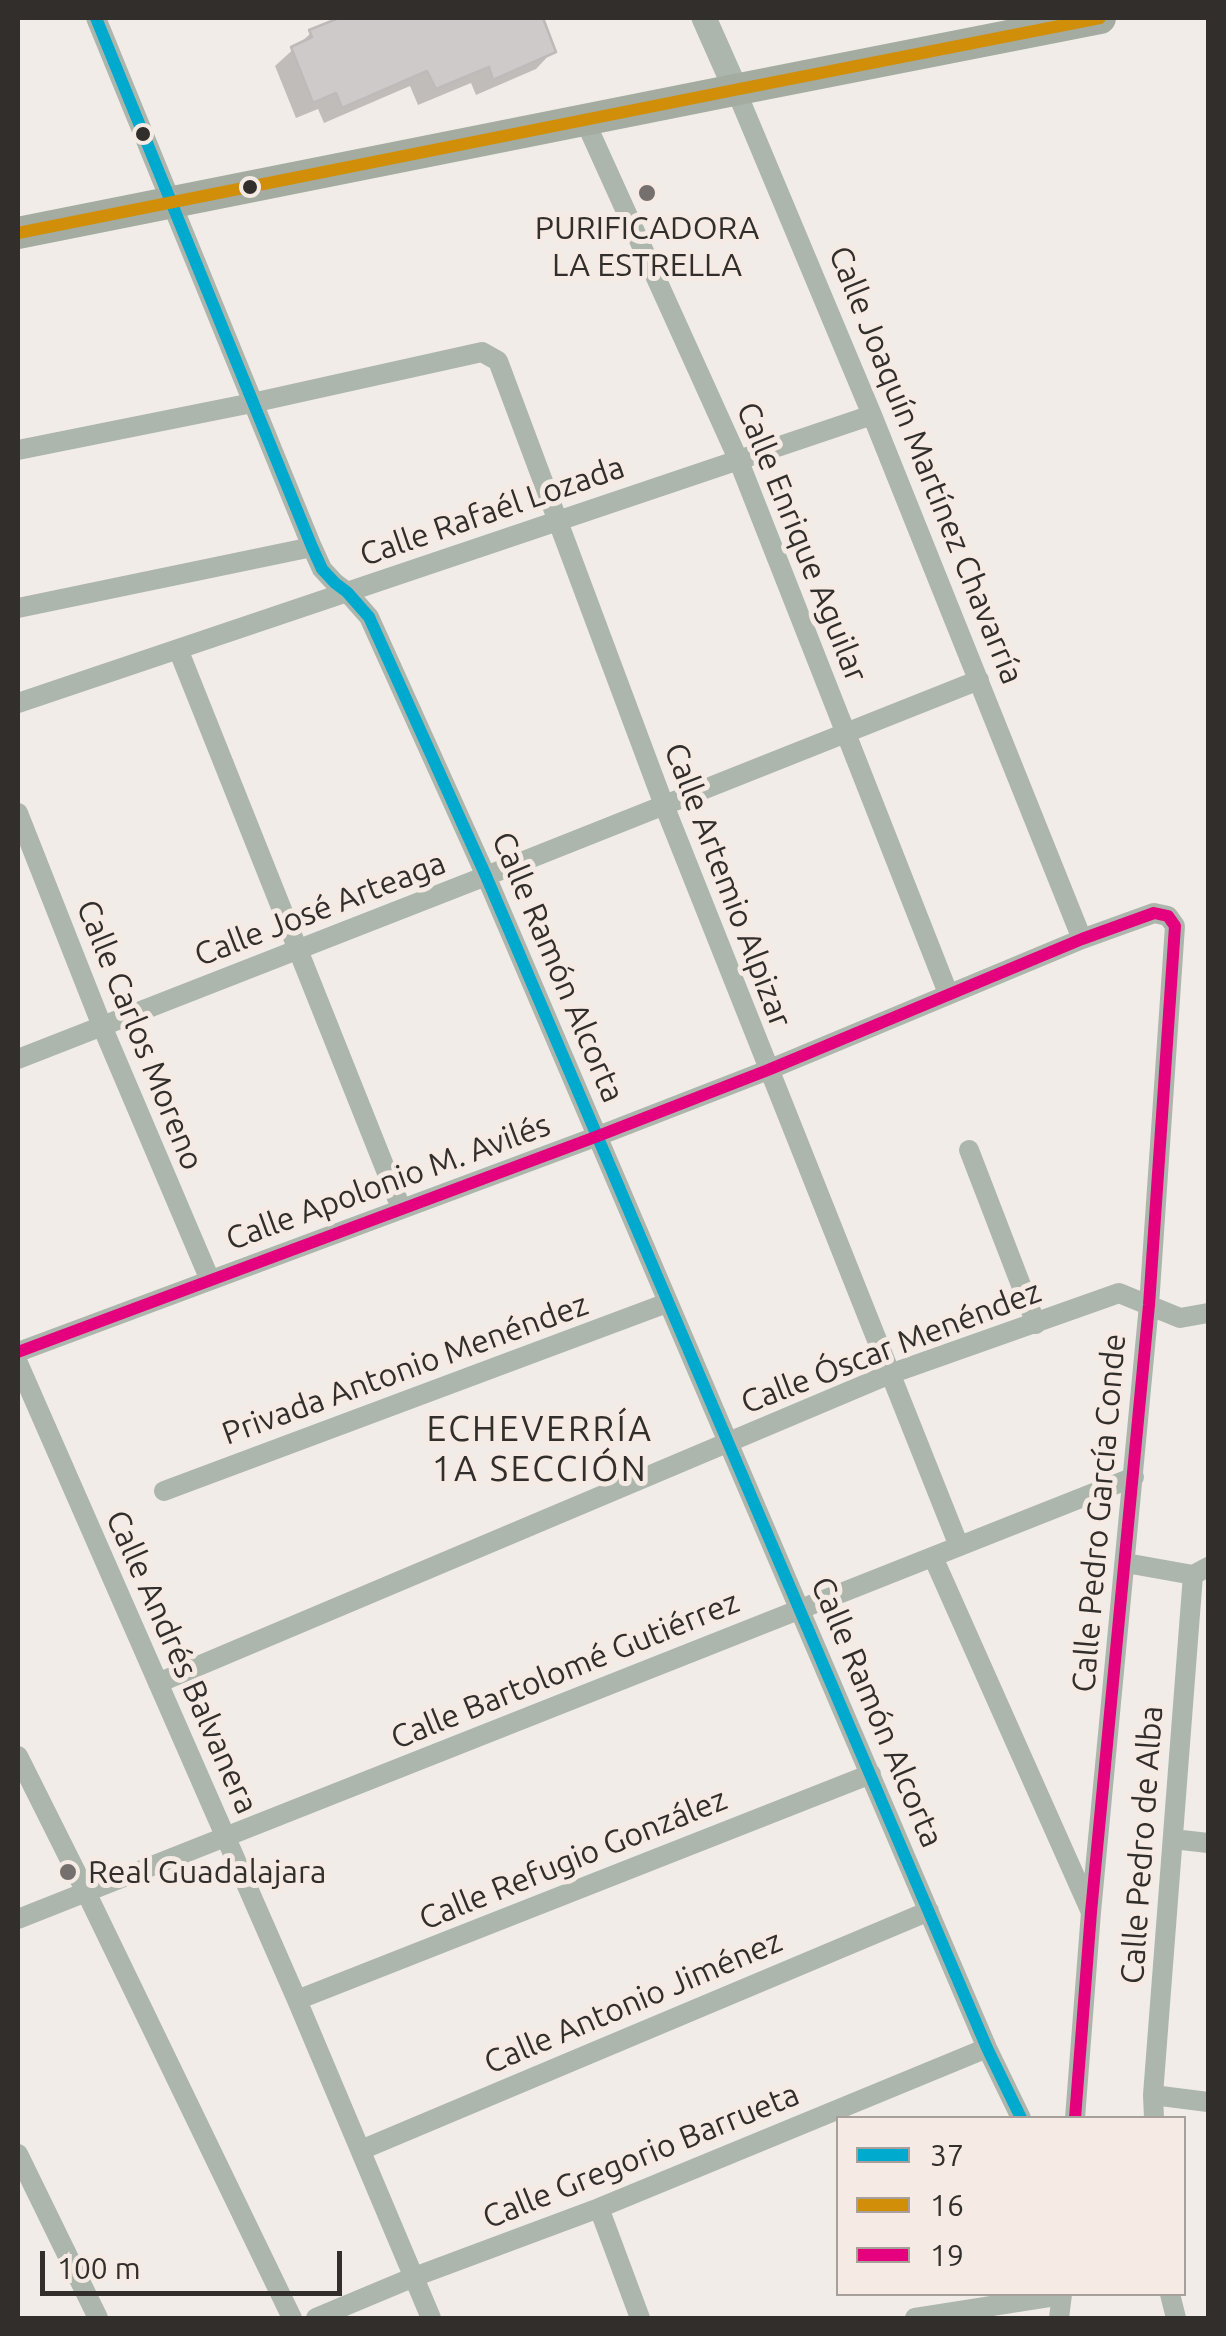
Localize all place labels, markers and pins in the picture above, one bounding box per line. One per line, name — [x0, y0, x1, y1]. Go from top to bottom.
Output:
unlabelled marker — [133, 124, 153, 144]
unlabelled marker — [240, 177, 260, 197]
marker: PURIFICADORA LA ESTRELLA — [636, 182, 658, 204]
place label: PURIFICADORA LA ESTRELLA — [535, 209, 759, 284]
place label: Real Guadalajara — [88, 1853, 326, 1891]
marker: Real Guadalajara — [57, 1861, 79, 1883]

